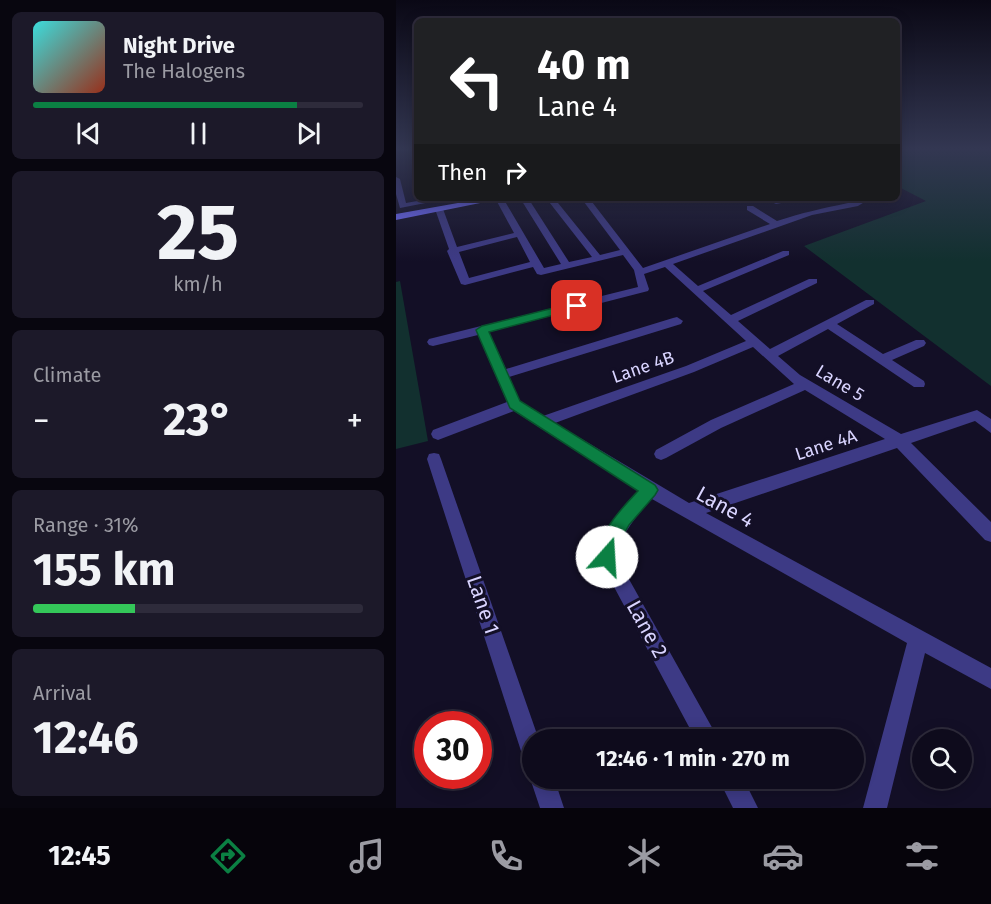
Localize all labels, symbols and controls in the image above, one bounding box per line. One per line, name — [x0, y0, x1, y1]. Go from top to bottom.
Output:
text: Night Drive — [123, 32, 235, 59]
text: 40 m — [537, 40, 631, 90]
icon: left — [438, 42, 516, 120]
text: The Halogens — [123, 59, 245, 83]
text: Lane 4 — [537, 91, 617, 123]
icon: previous — [72, 117, 105, 150]
icon: pause — [182, 117, 215, 150]
icon: next — [292, 117, 325, 150]
icon: right — [499, 156, 532, 189]
text: Then — [438, 159, 487, 186]
text: 25 — [157, 186, 239, 280]
text: km/h — [173, 272, 223, 296]
pin — [551, 280, 602, 331]
icon: arrive — [560, 289, 593, 322]
street label: Lane 4B — [609, 346, 677, 388]
street label: Lane 5 — [812, 360, 868, 406]
text: Climate — [33, 363, 101, 387]
text: 23° — [163, 393, 233, 447]
text: − — [33, 401, 50, 441]
text: + — [347, 401, 363, 441]
street label: Lane 4A — [792, 425, 860, 465]
street label: Lane 4 — [692, 481, 758, 533]
text: Range · 31% — [33, 513, 139, 537]
position arrow — [575, 525, 639, 589]
text: 155 km — [33, 543, 175, 597]
street label: Lane 1 — [461, 572, 505, 638]
street label: Lane 2 — [621, 596, 673, 662]
text: Arrival — [33, 681, 92, 705]
text: 12:46 — [33, 711, 139, 765]
speed limit sign: 30 — [414, 711, 492, 789]
map controls — [912, 729, 972, 789]
button: search — [912, 729, 972, 789]
text: 12:46 · 1 min · 270 m — [596, 745, 790, 772]
icon: directions — [207, 835, 249, 877]
icon: music — [346, 835, 388, 877]
icon: phone — [485, 835, 527, 877]
icon: climate — [623, 835, 665, 877]
icon: car — [762, 835, 804, 877]
icon: filters — [901, 835, 943, 877]
text: 12:45 — [48, 840, 111, 872]

